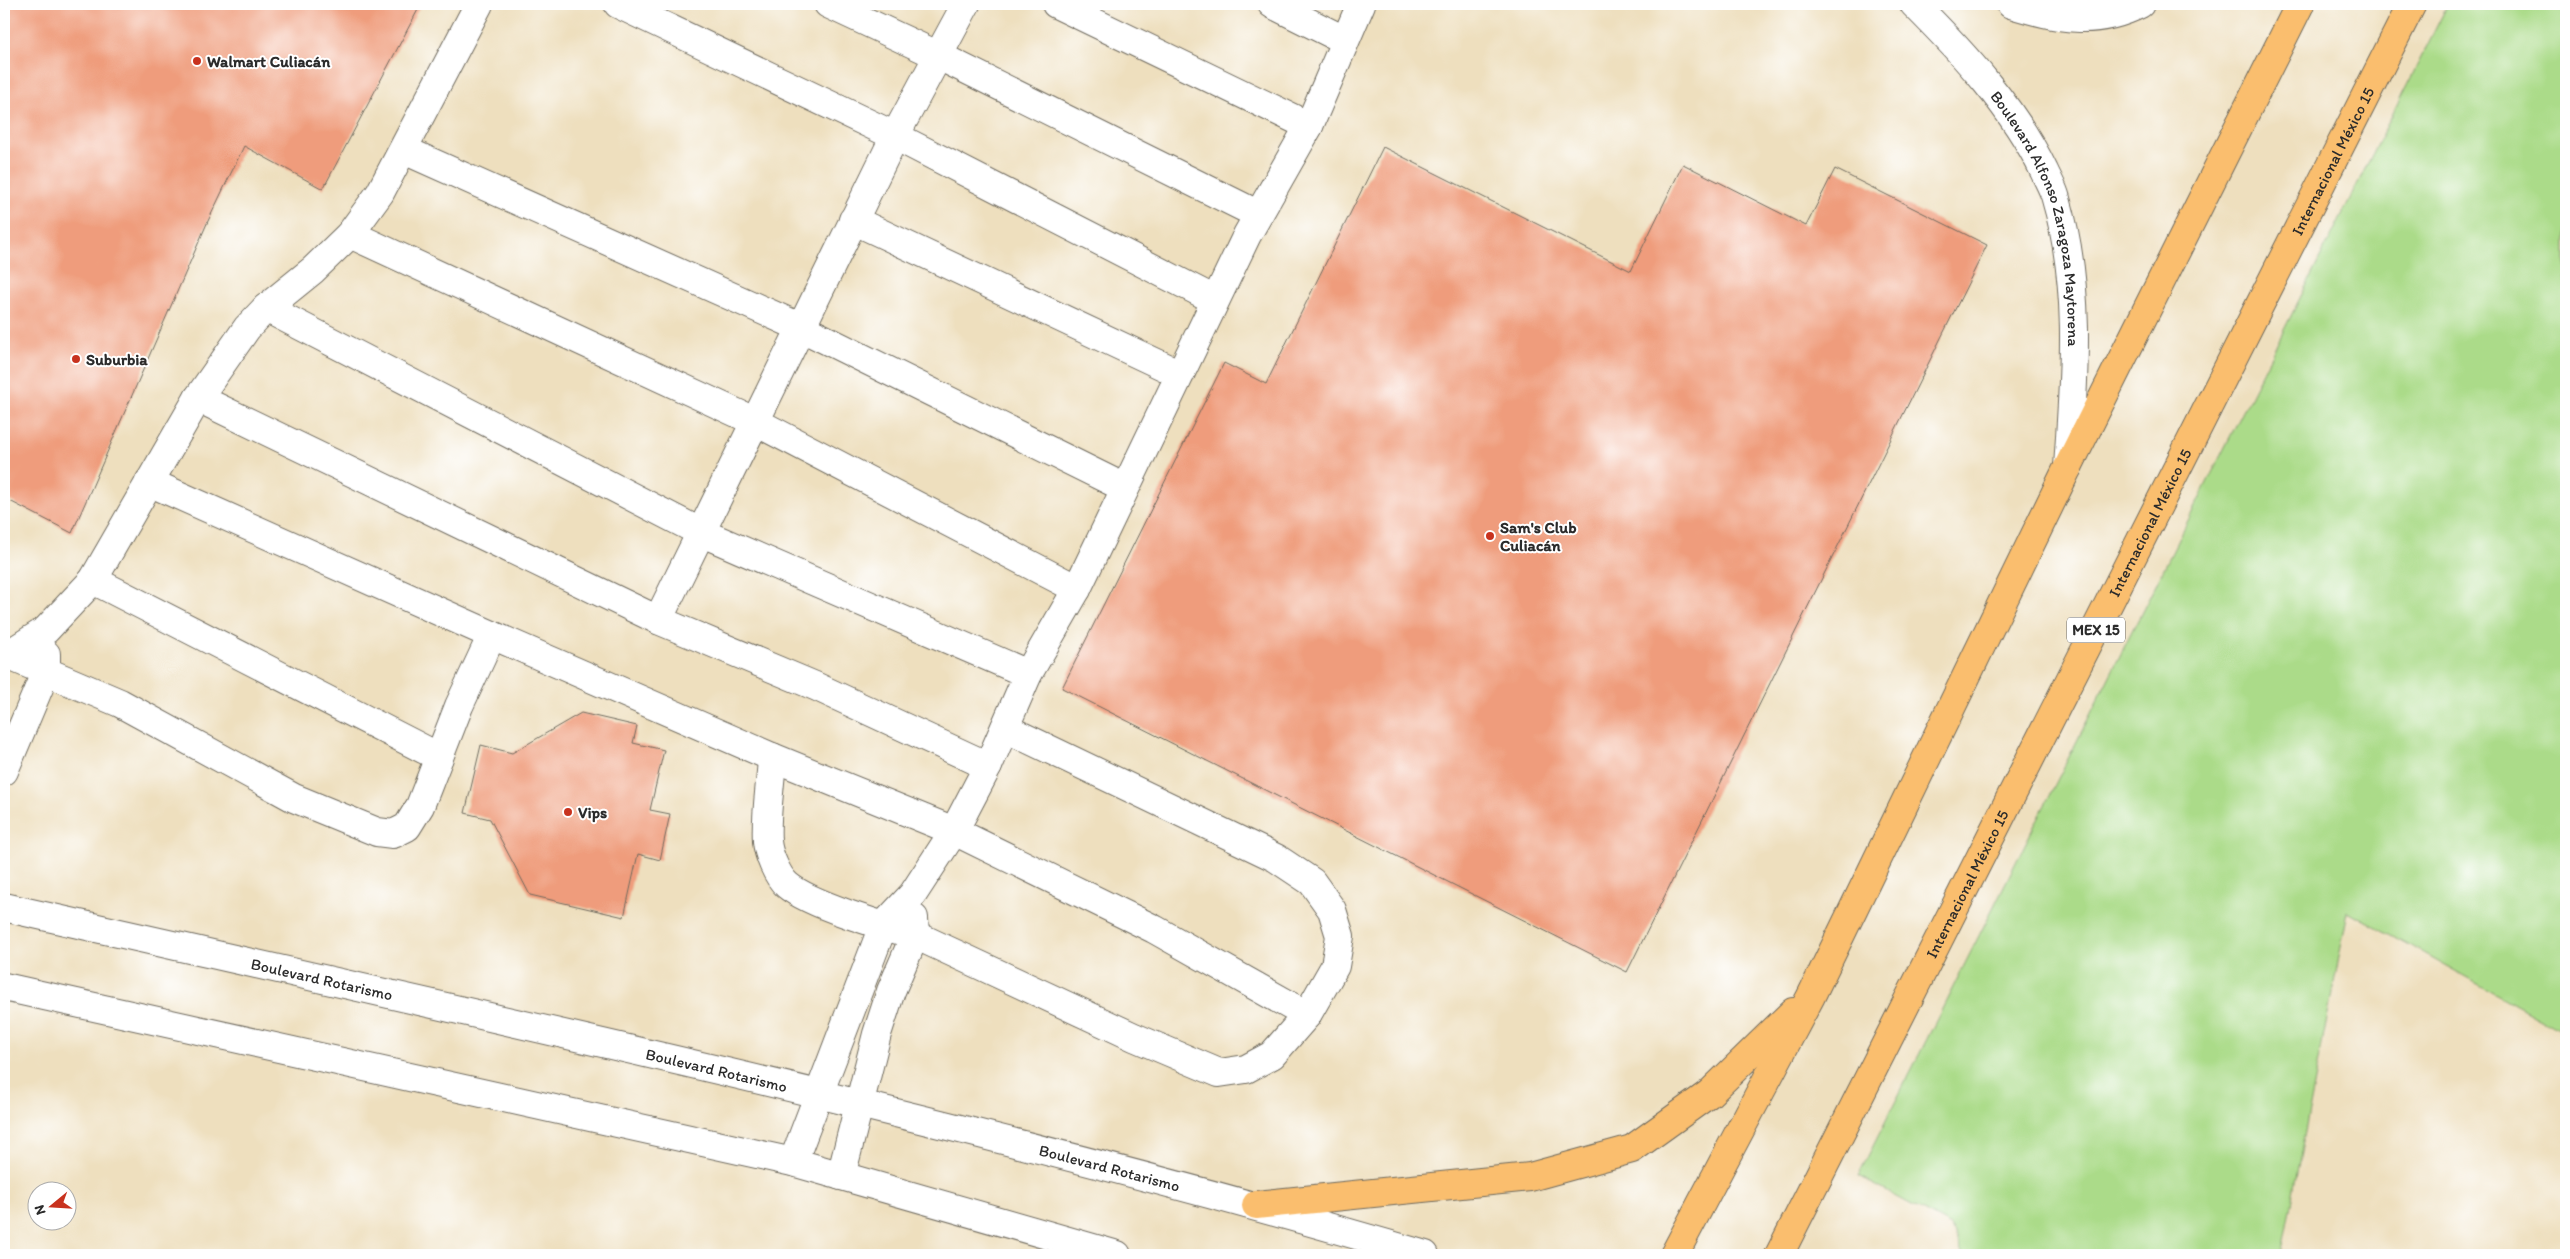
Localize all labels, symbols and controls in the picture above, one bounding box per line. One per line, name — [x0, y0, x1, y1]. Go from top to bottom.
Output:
place label: Walmart Culiacán — [207, 52, 331, 71]
marker: Walmart Culiacán — [191, 55, 203, 67]
street label: Internacional México 15 — [2287, 84, 2378, 238]
street label: Boulevard Alfonso Zaragoza Maytorena — [1987, 87, 2084, 347]
place label: Suburbia — [86, 350, 148, 369]
marker: Suburbia — [70, 353, 82, 365]
street label: Internacional México 15 — [2104, 445, 2195, 600]
place label: Sam's Club Culiacán — [1500, 518, 1576, 555]
marker: Sam's Club Culiacán — [1484, 530, 1496, 542]
road number: MEX 15 — [2067, 618, 2125, 642]
place label: Vips — [578, 803, 607, 823]
marker: Vips — [562, 806, 574, 818]
street label: Internacional México 15 — [1921, 807, 2012, 961]
street label: Boulevard Rotarismo — [249, 954, 395, 1004]
street label: Boulevard Rotarismo — [644, 1044, 789, 1096]
street label: Boulevard Rotarismo — [1037, 1140, 1182, 1195]
north arrow — [28, 1182, 78, 1232]
text: N — [31, 1203, 50, 1217]

